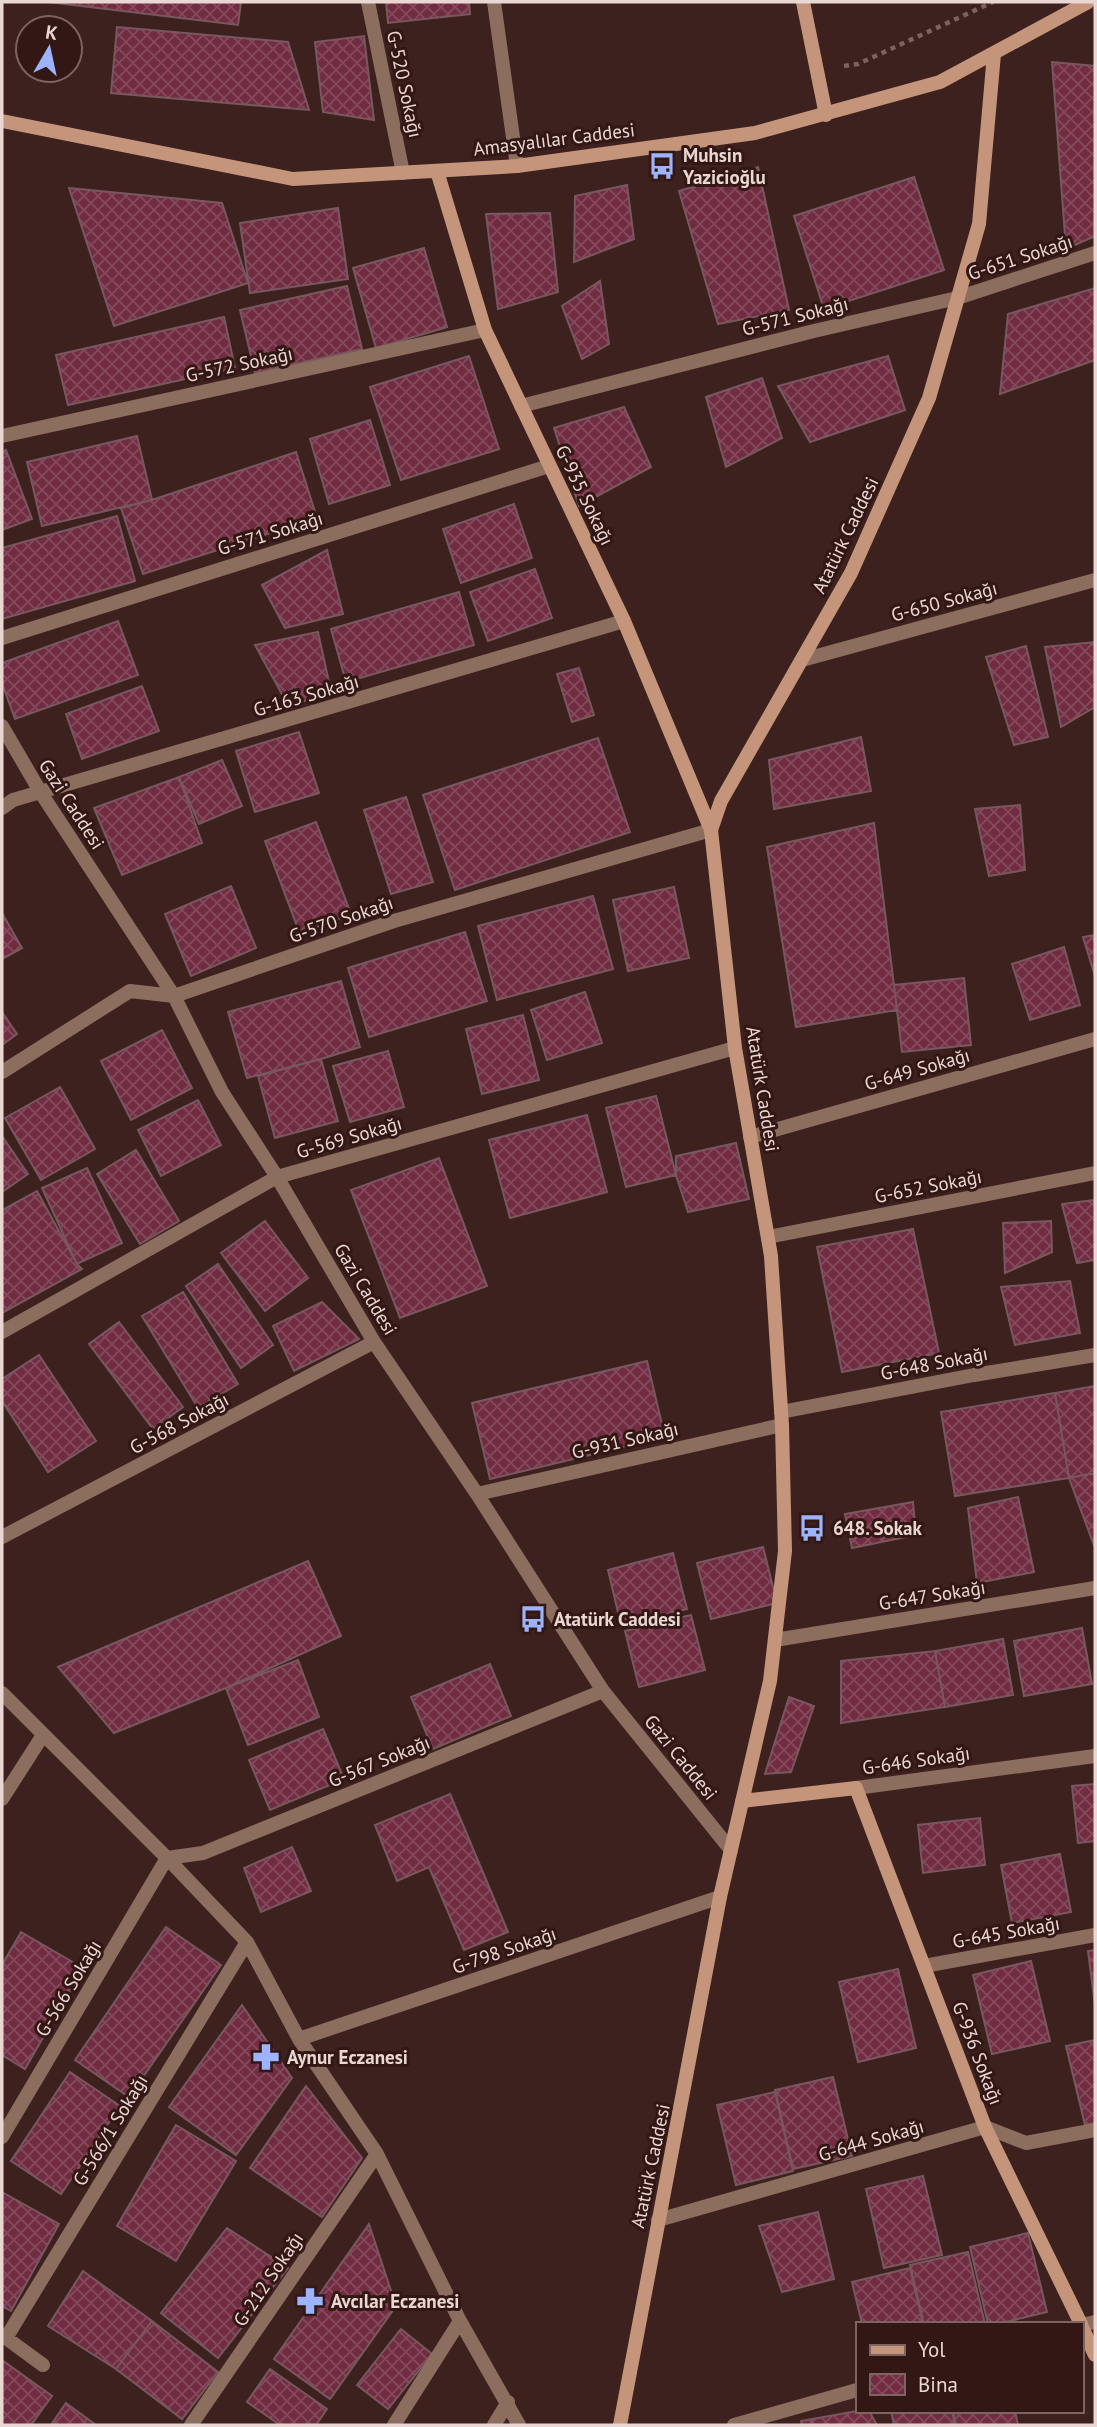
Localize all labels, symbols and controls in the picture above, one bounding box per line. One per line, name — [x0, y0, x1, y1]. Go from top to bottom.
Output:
north arrow — [14, 14, 84, 84]
text: K — [44, 19, 60, 45]
street label: G-520 Sokağı — [382, 28, 428, 140]
street label: Amasyalılar Caddesi — [472, 117, 636, 161]
place label: Muhsin Yazicioğlu — [682, 143, 766, 189]
bus stop icon: Muhsin Yazicioğlu — [647, 151, 677, 181]
street label: G-651 Sokağı — [965, 229, 1075, 285]
street label: G-571 Sokağı — [739, 291, 851, 341]
street label: G-572 Sokağı — [183, 341, 295, 387]
street label: G-935 Sokağı — [550, 441, 620, 549]
street label: Atatürk Caddesi — [806, 473, 884, 597]
street label: G-571 Sokağı — [215, 506, 325, 560]
street label: G-650 Sokağı — [888, 575, 1000, 627]
street label: G-163 Sokağı — [250, 668, 362, 722]
street label: Gazi Caddesi — [34, 754, 110, 854]
street label: G-570 Sokağı — [286, 890, 396, 948]
street label: Atatürk Caddesi — [741, 1025, 785, 1153]
street label: G-649 Sokağı — [861, 1042, 973, 1096]
street label: G-569 Sokağı — [293, 1110, 405, 1164]
street label: G-652 Sokağı — [872, 1164, 984, 1208]
street label: Gazi Caddesi — [329, 1239, 403, 1339]
street label: G-648 Sokağı — [878, 1341, 990, 1385]
street label: G-568 Sokağı — [125, 1387, 233, 1459]
street label: G-931 Sokağı — [569, 1416, 681, 1464]
bus stop icon: 648. Sokak — [797, 1513, 827, 1543]
place label: 648. Sokak — [833, 1516, 923, 1540]
street label: G-647 Sokağı — [877, 1575, 987, 1615]
bus stop icon: Atatürk Caddesi — [518, 1604, 548, 1634]
place label: Atatürk Caddesi — [554, 1607, 681, 1631]
street label: Gazi Caddesi — [639, 1709, 723, 1805]
street label: G-567 Sokağı — [325, 1730, 433, 1792]
street label: G-646 Sokağı — [861, 1741, 971, 1779]
street label: G-645 Sokağı — [950, 1911, 1062, 1953]
street label: G-798 Sokağı — [449, 1921, 559, 1979]
street label: G-566 Sokağı — [30, 1935, 106, 2041]
street label: G-936 Sokağı — [947, 1998, 1009, 2108]
pharmacy icon: Aynur Eczanesi — [251, 2042, 281, 2072]
place label: Aynur Eczanesi — [287, 2045, 408, 2069]
street label: G-566/1 Sokağı — [67, 2070, 153, 2190]
street label: Atatürk Caddesi — [625, 2102, 675, 2230]
street label: G-644 Sokağı — [815, 2113, 927, 2167]
street label: G-212 Sokağı — [228, 2227, 308, 2331]
pharmacy icon: Avcılar Eczanesi — [295, 2286, 325, 2316]
place label: Avcılar Eczanesi — [331, 2289, 459, 2313]
legend — [856, 2322, 1083, 2413]
text: Yol — [918, 2336, 945, 2363]
text: Bina — [918, 2371, 958, 2398]

